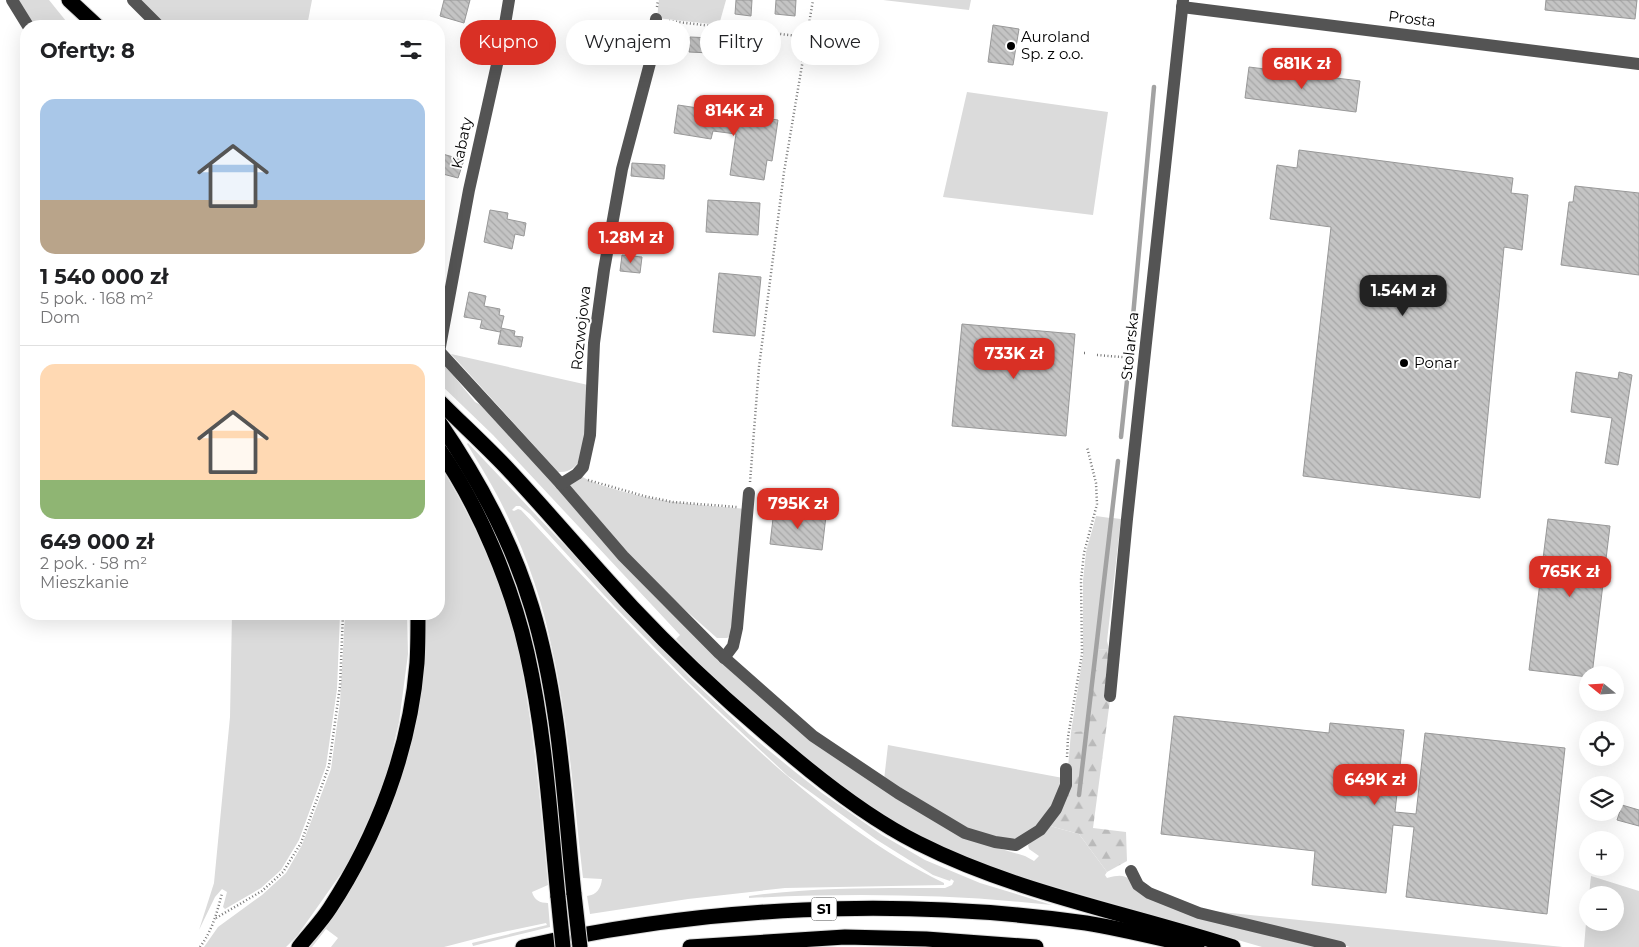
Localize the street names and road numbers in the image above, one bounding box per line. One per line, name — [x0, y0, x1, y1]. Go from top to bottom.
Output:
street label: Prosta — [1387, 6, 1437, 31]
street label: Kabaty — [447, 115, 476, 170]
street label: Rozwojowa — [567, 285, 594, 371]
street label: Stolarska — [1116, 311, 1143, 381]
road number: S1 — [812, 898, 836, 921]

